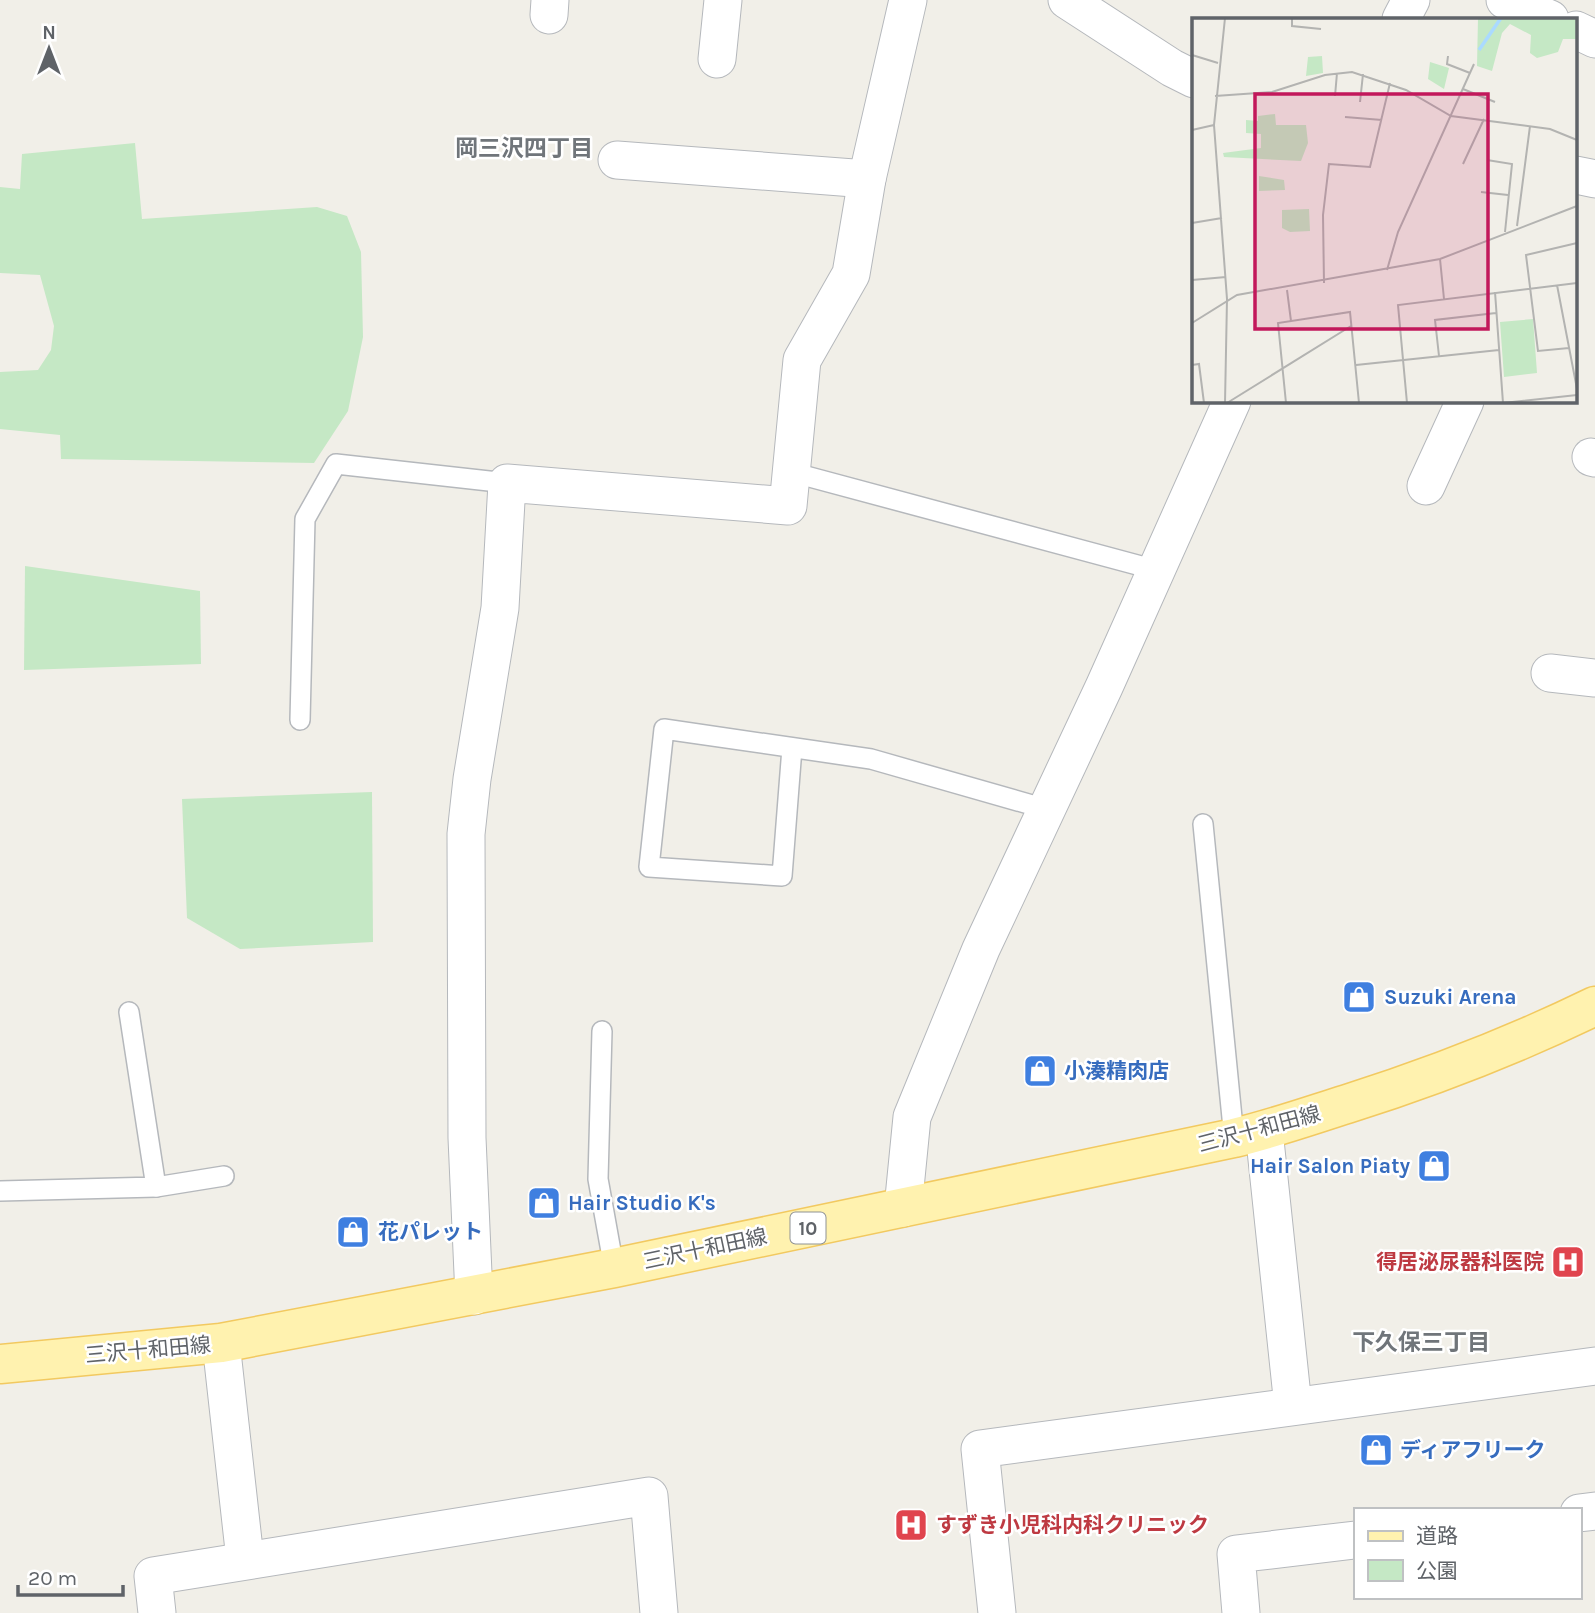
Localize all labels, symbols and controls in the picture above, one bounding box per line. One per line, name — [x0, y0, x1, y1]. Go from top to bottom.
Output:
north arrow — [14, 14, 84, 84]
inset map — [1192, 18, 1578, 402]
text: N — [42, 22, 56, 44]
district label: 岡三沢四丁目 — [455, 135, 593, 162]
shop icon: Suzuki Arena — [1340, 978, 1378, 1016]
place label: Suzuki Arena — [1384, 985, 1517, 1009]
shop icon: 小湊精肉店 — [1021, 1052, 1059, 1090]
place label: 小湊精肉店 — [1064, 1059, 1169, 1083]
street label: 三沢十和田線 — [1195, 1101, 1323, 1157]
shop icon: Hair Salon Piaty — [1415, 1147, 1453, 1185]
place label: Hair Salon Piaty — [1250, 1154, 1410, 1178]
shop icon: Hair Studio K's — [525, 1184, 563, 1222]
place label: Hair Studio K's — [568, 1191, 716, 1215]
road number: 10 — [790, 1212, 826, 1244]
shop icon: 花パレット — [334, 1213, 372, 1251]
place label: 花パレット — [378, 1220, 483, 1244]
street label: 三沢十和田線 — [641, 1224, 769, 1274]
hospital icon: 得居泌尿器科医院 — [1549, 1243, 1587, 1281]
place label: 得居泌尿器科医院 — [1376, 1250, 1544, 1274]
district label: 下久保三丁目 — [1352, 1329, 1490, 1356]
street label: 三沢十和田線 — [84, 1333, 212, 1367]
shop icon: ディアフリーク — [1357, 1431, 1395, 1469]
place label: ディアフリーク — [1400, 1438, 1546, 1462]
hospital icon: すずき小児科内科クリニック — [892, 1506, 930, 1544]
legend — [1354, 1508, 1581, 1599]
place label: すずき小児科内科クリニック — [936, 1513, 1209, 1537]
text: 道路 — [1416, 1524, 1458, 1548]
scale bar — [18, 1554, 122, 1598]
text: 公園 — [1416, 1559, 1458, 1583]
text: 20 m — [28, 1566, 77, 1590]

